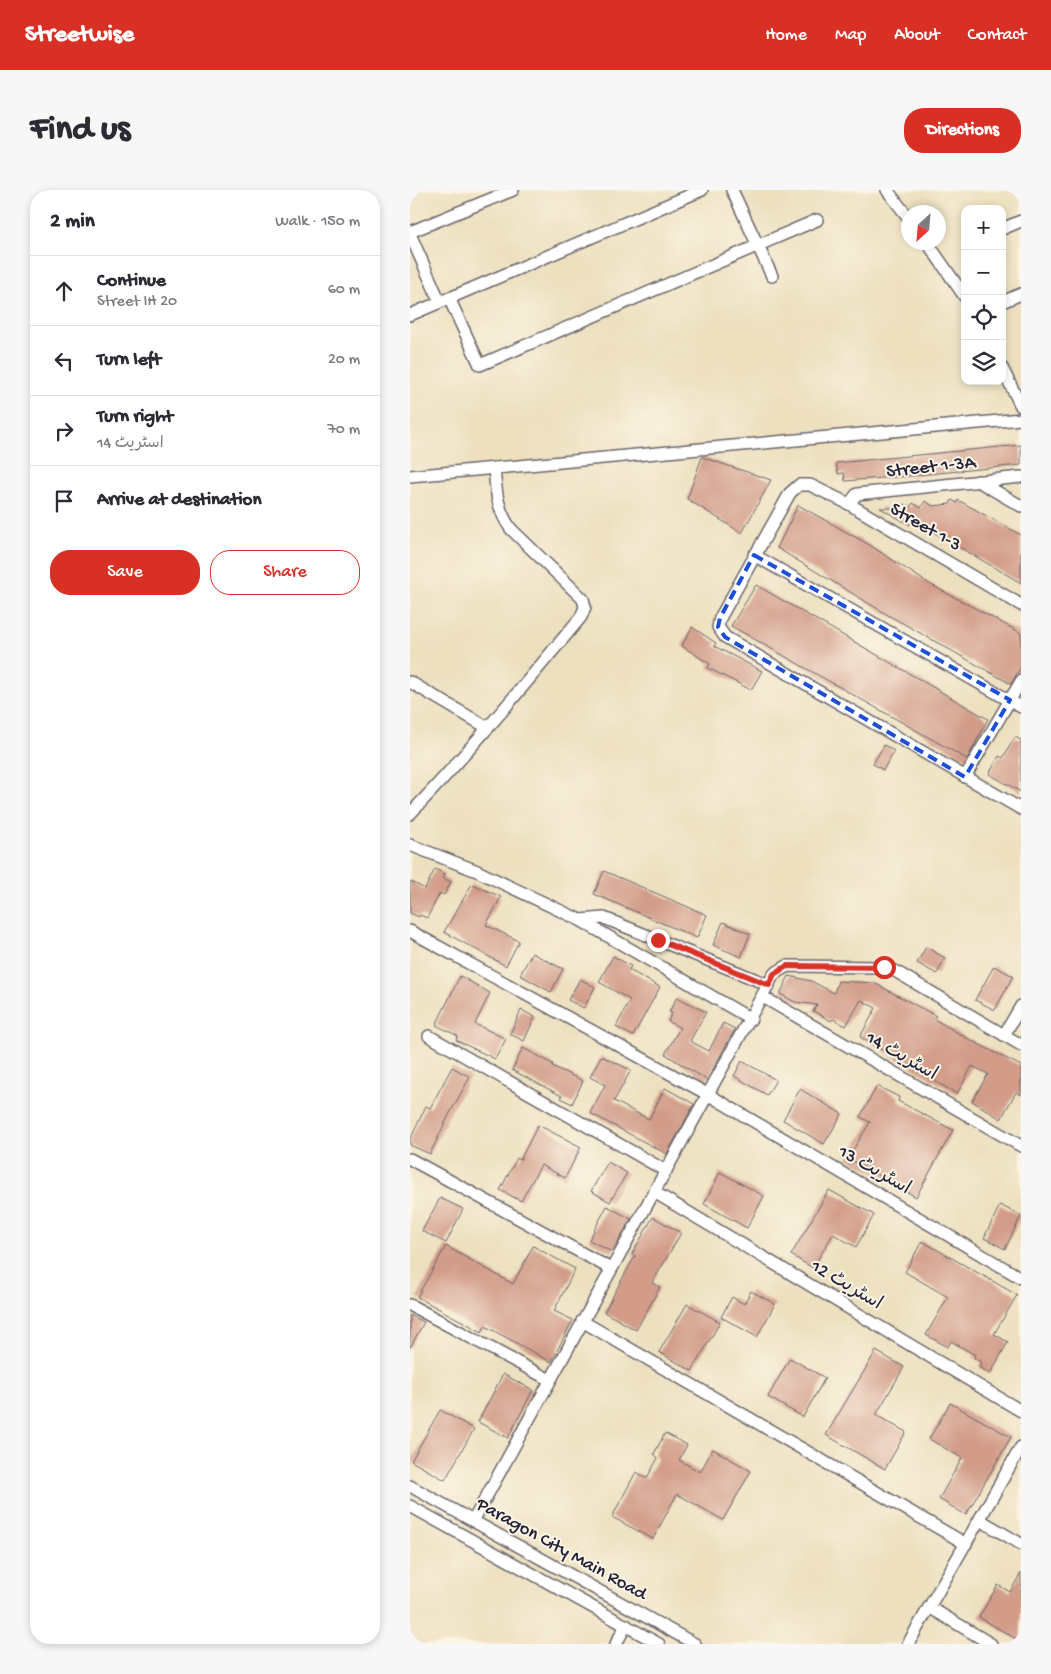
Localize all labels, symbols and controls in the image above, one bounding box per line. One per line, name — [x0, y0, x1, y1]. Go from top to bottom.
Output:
text: Streetwise — [25, 21, 134, 50]
text: Home — [765, 25, 807, 46]
text: Map — [835, 25, 866, 46]
text: About — [894, 25, 940, 46]
text: Contact — [968, 25, 1026, 46]
button: Directions — [904, 108, 1021, 153]
text: Find us — [30, 110, 130, 151]
north arrow — [901, 205, 946, 250]
map controls — [961, 205, 1006, 385]
button: + — [961, 205, 1006, 250]
text: 2 min — [50, 210, 95, 235]
text: Walk · 150 m — [275, 213, 360, 232]
button: − — [961, 250, 1006, 295]
text: Continue — [97, 270, 166, 293]
icon: ahead — [50, 277, 78, 305]
text: 60 m — [328, 281, 360, 300]
text: Street IH 20 — [97, 293, 177, 312]
button: locate — [961, 295, 1006, 340]
button: layers — [961, 340, 1006, 385]
icon: left — [50, 347, 78, 375]
text: Turn left — [97, 349, 161, 372]
text: 20 m — [328, 351, 360, 370]
text: Turn right — [97, 406, 173, 429]
icon: right — [50, 417, 78, 445]
text: 70 m — [327, 421, 360, 440]
text: اسٹریٹ 14 — [97, 435, 164, 454]
street label: Street 1-3A — [885, 452, 979, 484]
icon: arrive — [50, 487, 78, 515]
text: Arrive at destination — [97, 489, 261, 512]
street label: Street 1-3 — [885, 498, 965, 558]
button: Save — [50, 550, 200, 595]
button: Share — [210, 550, 360, 595]
route end — [647, 929, 670, 952]
route start — [873, 956, 896, 979]
street label: اسٹریٹ 14 — [860, 1027, 941, 1087]
street label: اسٹریٹ 13 — [833, 1141, 914, 1201]
street label: اسٹریٹ 12 — [805, 1255, 886, 1316]
street label: Paragon City Main Road — [471, 1493, 652, 1607]

